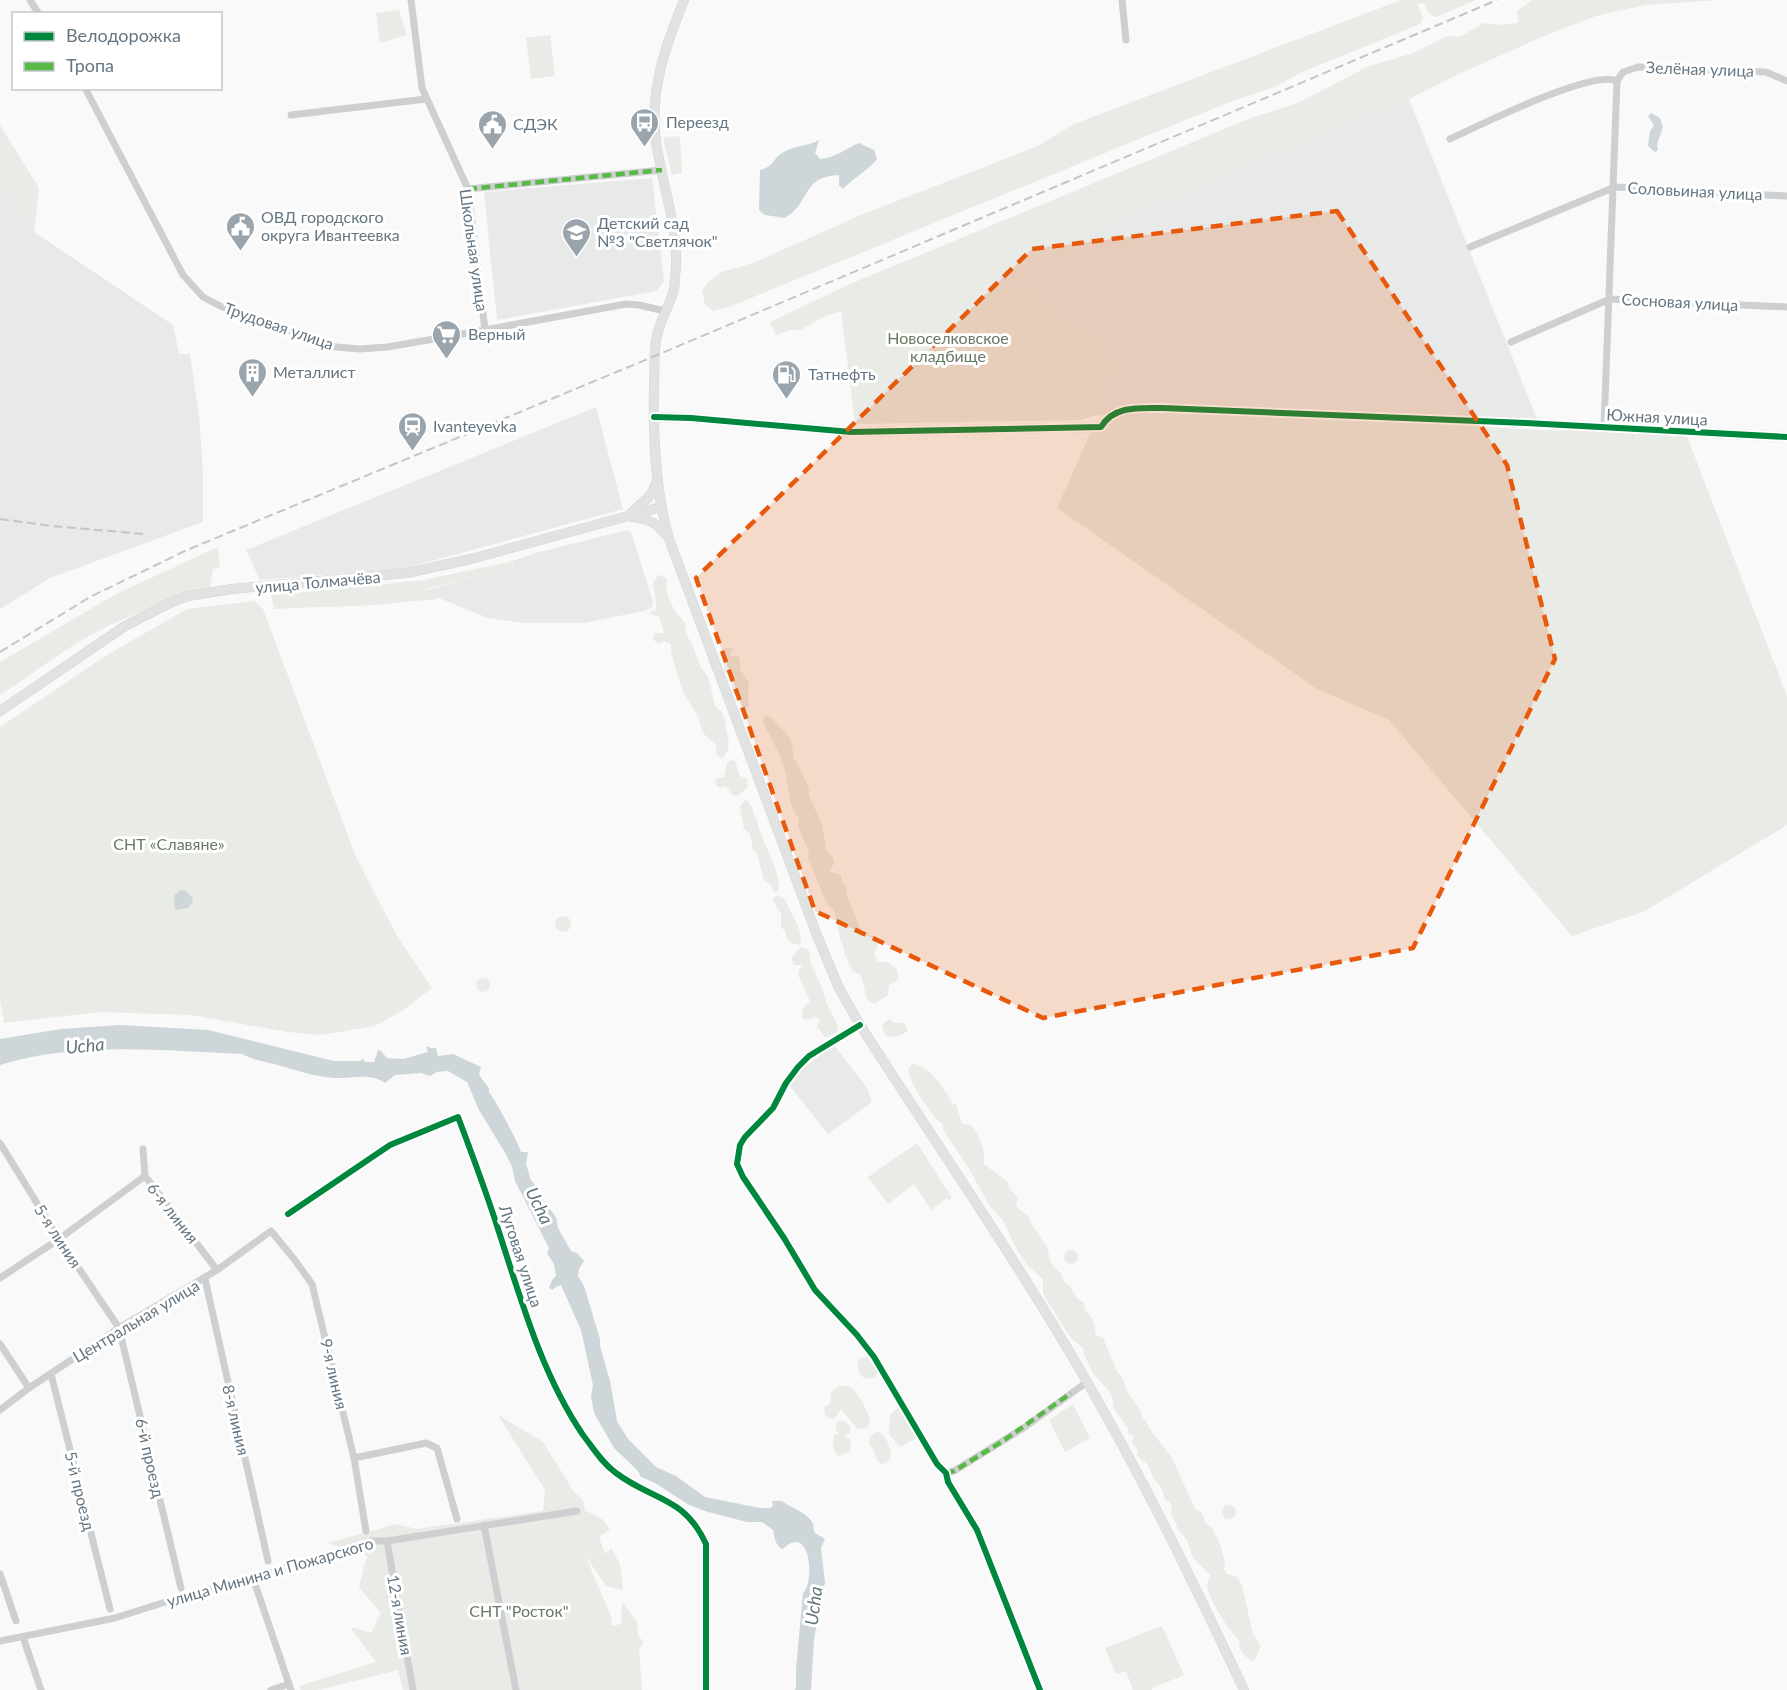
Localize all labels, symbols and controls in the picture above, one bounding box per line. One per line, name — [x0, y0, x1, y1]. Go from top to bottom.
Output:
legend — [12, 12, 222, 90]
text: Велодорожка — [66, 24, 181, 46]
text: Тропа — [66, 54, 114, 76]
street label: Зелёная улица — [1646, 57, 1754, 80]
bus stop icon: Переезд — [629, 106, 661, 148]
public building icon: СДЭК — [476, 108, 508, 150]
place label: Переезд — [666, 112, 729, 131]
place label: СДЭК — [513, 114, 558, 133]
street label: Соловьиная улица — [1627, 177, 1763, 204]
street label: Школьная улица — [456, 187, 493, 312]
place label: ОВД городского округа Ивантеевка — [261, 207, 400, 244]
public building icon: ОВД городского округа Ивантеевка — [224, 210, 256, 252]
place label: Детский сад №3 "Светлячок" — [597, 213, 718, 250]
school or university icon: Детский сад №3 "Светлячок" — [560, 216, 592, 258]
street label: Сосновая улица — [1621, 289, 1739, 314]
street label: Трудовая улица — [222, 298, 336, 353]
supermarket icon: Верный — [431, 318, 463, 360]
place label: Верный — [468, 324, 525, 343]
park label: Новоселковское кладбище — [887, 328, 1009, 365]
building icon: Металлист — [236, 356, 268, 398]
fuel station icon: Татнефть — [771, 358, 803, 400]
place label: Металлист — [273, 362, 356, 381]
place label: Татнефть — [808, 364, 876, 383]
street label: Южная улица — [1606, 404, 1708, 429]
station icon: Ivanteyevka — [396, 410, 428, 452]
place label: Ivanteyevka — [433, 416, 517, 435]
street label: улица Толмачёва — [255, 567, 381, 596]
park label: СНТ «Славяне» — [113, 834, 225, 853]
water label: Ucha — [65, 1032, 105, 1058]
street label: 6-я линия — [144, 1179, 203, 1247]
water label: Ucha — [521, 1183, 558, 1228]
street label: 5-я линия — [31, 1200, 86, 1271]
street label: Луговая улица — [496, 1201, 547, 1309]
street label: Центральная улица — [69, 1275, 202, 1366]
street label: 9-я линия — [317, 1337, 352, 1411]
street label: 8-я линия — [219, 1383, 254, 1457]
street label: 6-й проезд — [132, 1416, 169, 1500]
street label: 5-й проезд — [61, 1449, 100, 1533]
street label: улица Минина и Пожарского — [164, 1533, 375, 1610]
street label: 12-я линия — [384, 1573, 417, 1657]
water label: Ucha — [800, 1585, 826, 1627]
park label: СНТ "Росток" — [469, 1601, 569, 1620]

